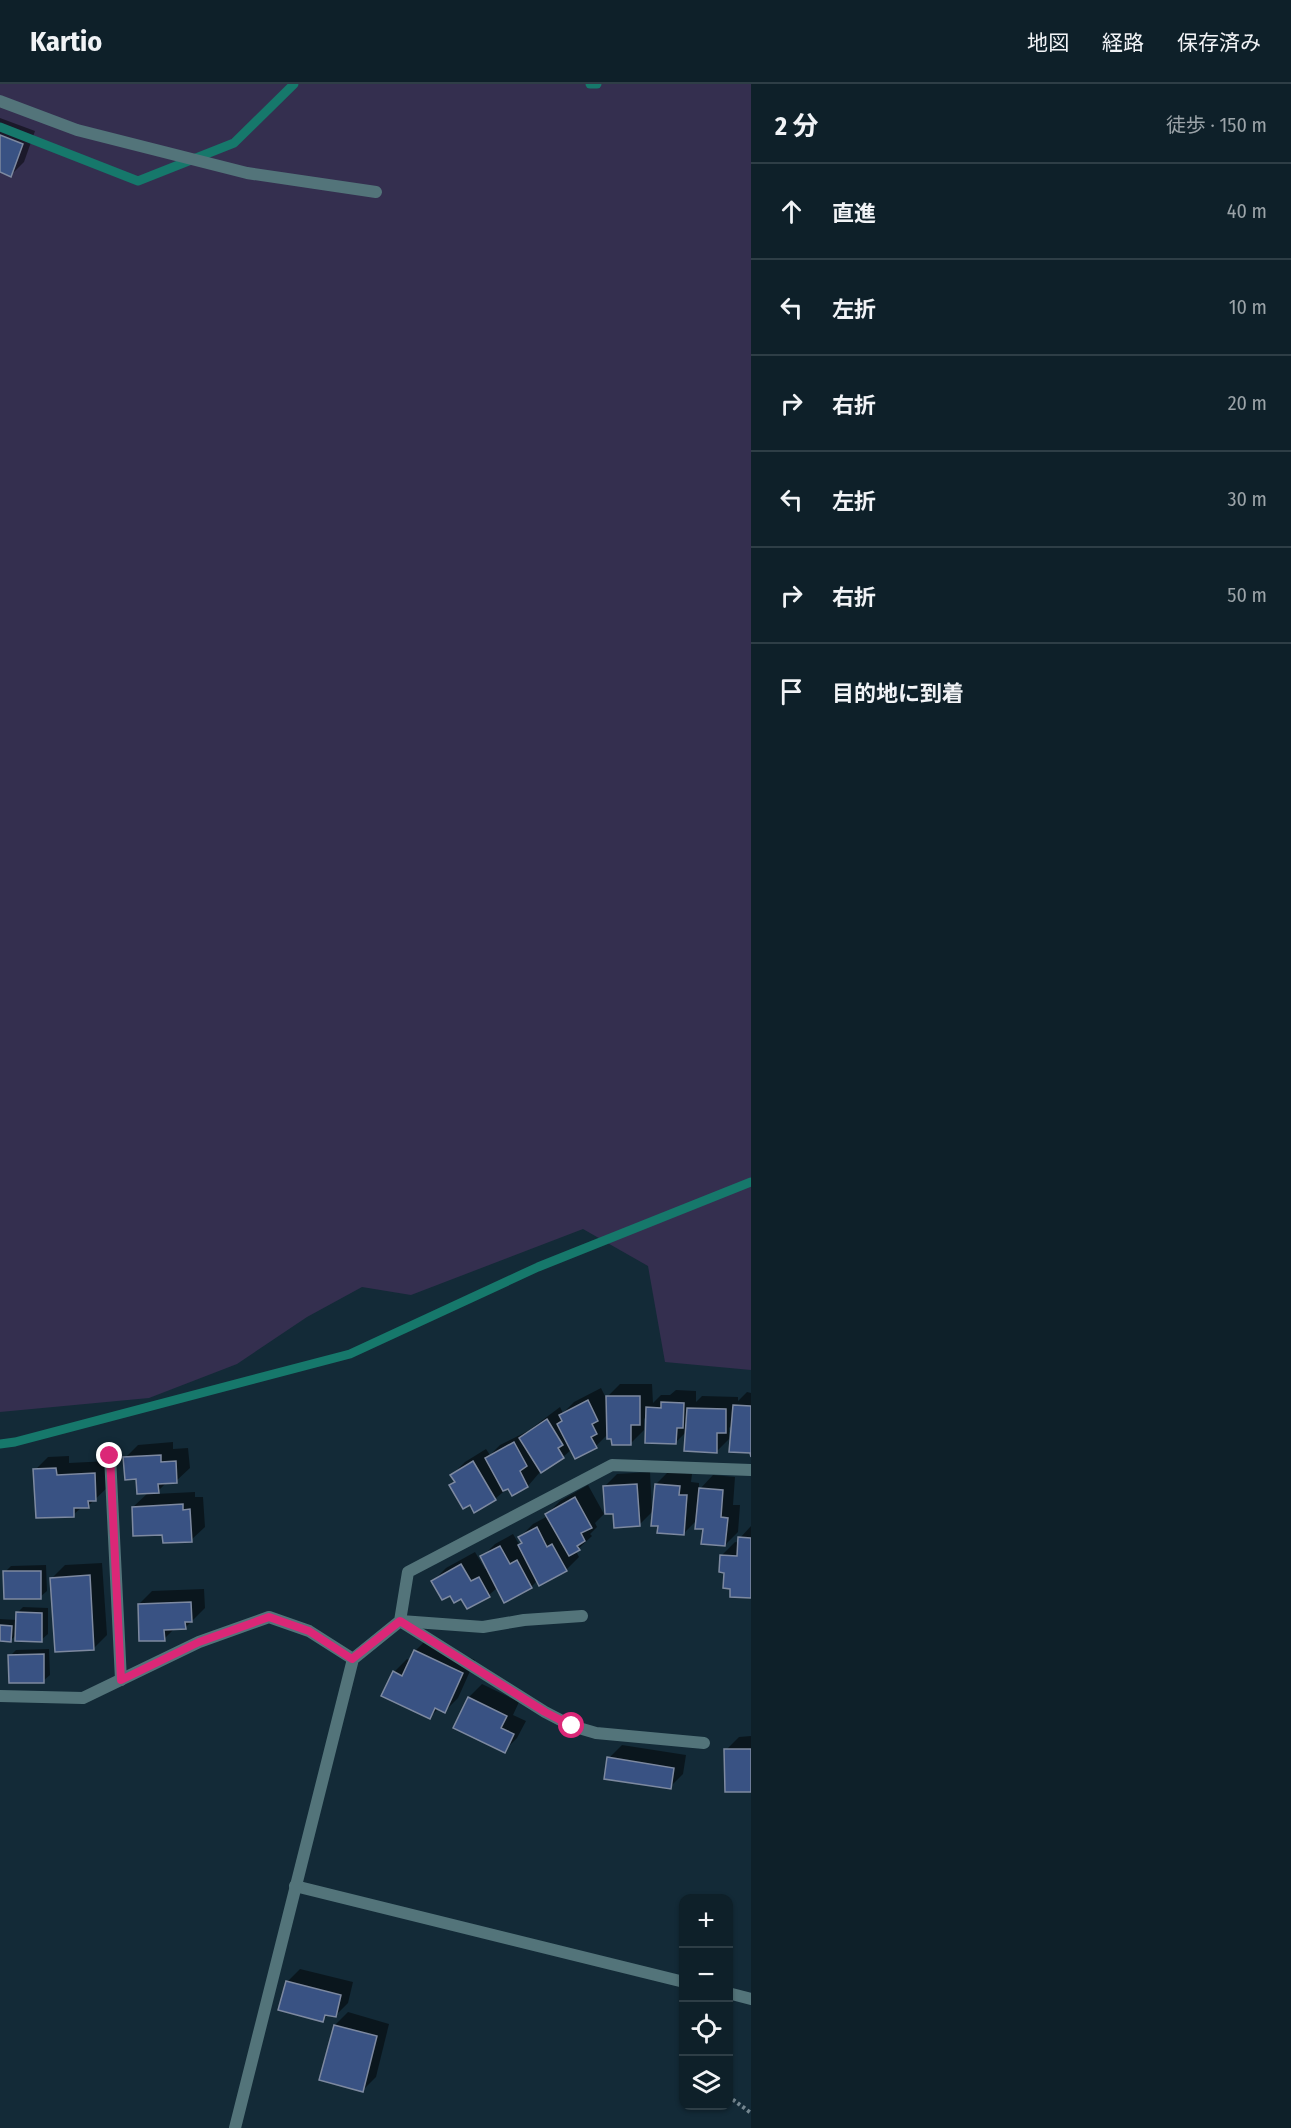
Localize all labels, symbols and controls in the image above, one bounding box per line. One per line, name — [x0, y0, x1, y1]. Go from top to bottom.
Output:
text: Kartio — [30, 25, 102, 58]
text: 地図 — [1027, 30, 1069, 56]
text: 経路 — [1102, 30, 1144, 56]
text: 保存済み — [1177, 30, 1261, 56]
text: 2 分 — [775, 111, 818, 142]
text: 徒歩 · 150 m — [1166, 113, 1267, 137]
icon: ahead — [775, 195, 808, 228]
text: 40 m — [1227, 199, 1267, 223]
text: 直進 — [832, 200, 876, 227]
icon: left — [775, 291, 808, 324]
text: 10 m — [1229, 295, 1267, 319]
text: 左折 — [832, 296, 876, 323]
icon: right — [775, 387, 808, 420]
text: 20 m — [1228, 391, 1267, 415]
text: 右折 — [832, 392, 876, 419]
icon: left — [775, 483, 808, 516]
text: 30 m — [1227, 487, 1267, 511]
text: 左折 — [832, 488, 876, 515]
icon: right — [775, 579, 808, 612]
text: 50 m — [1227, 583, 1267, 607]
text: 右折 — [832, 584, 876, 611]
icon: arrive — [775, 675, 808, 708]
text: 目的地に到着 — [832, 680, 964, 707]
route end — [96, 1442, 122, 1468]
route start — [558, 1712, 584, 1738]
map controls — [679, 1894, 733, 2110]
button: + — [679, 1894, 733, 1948]
button: − — [679, 1948, 733, 2002]
button: locate — [679, 2002, 733, 2056]
button: layers — [679, 2056, 733, 2110]

